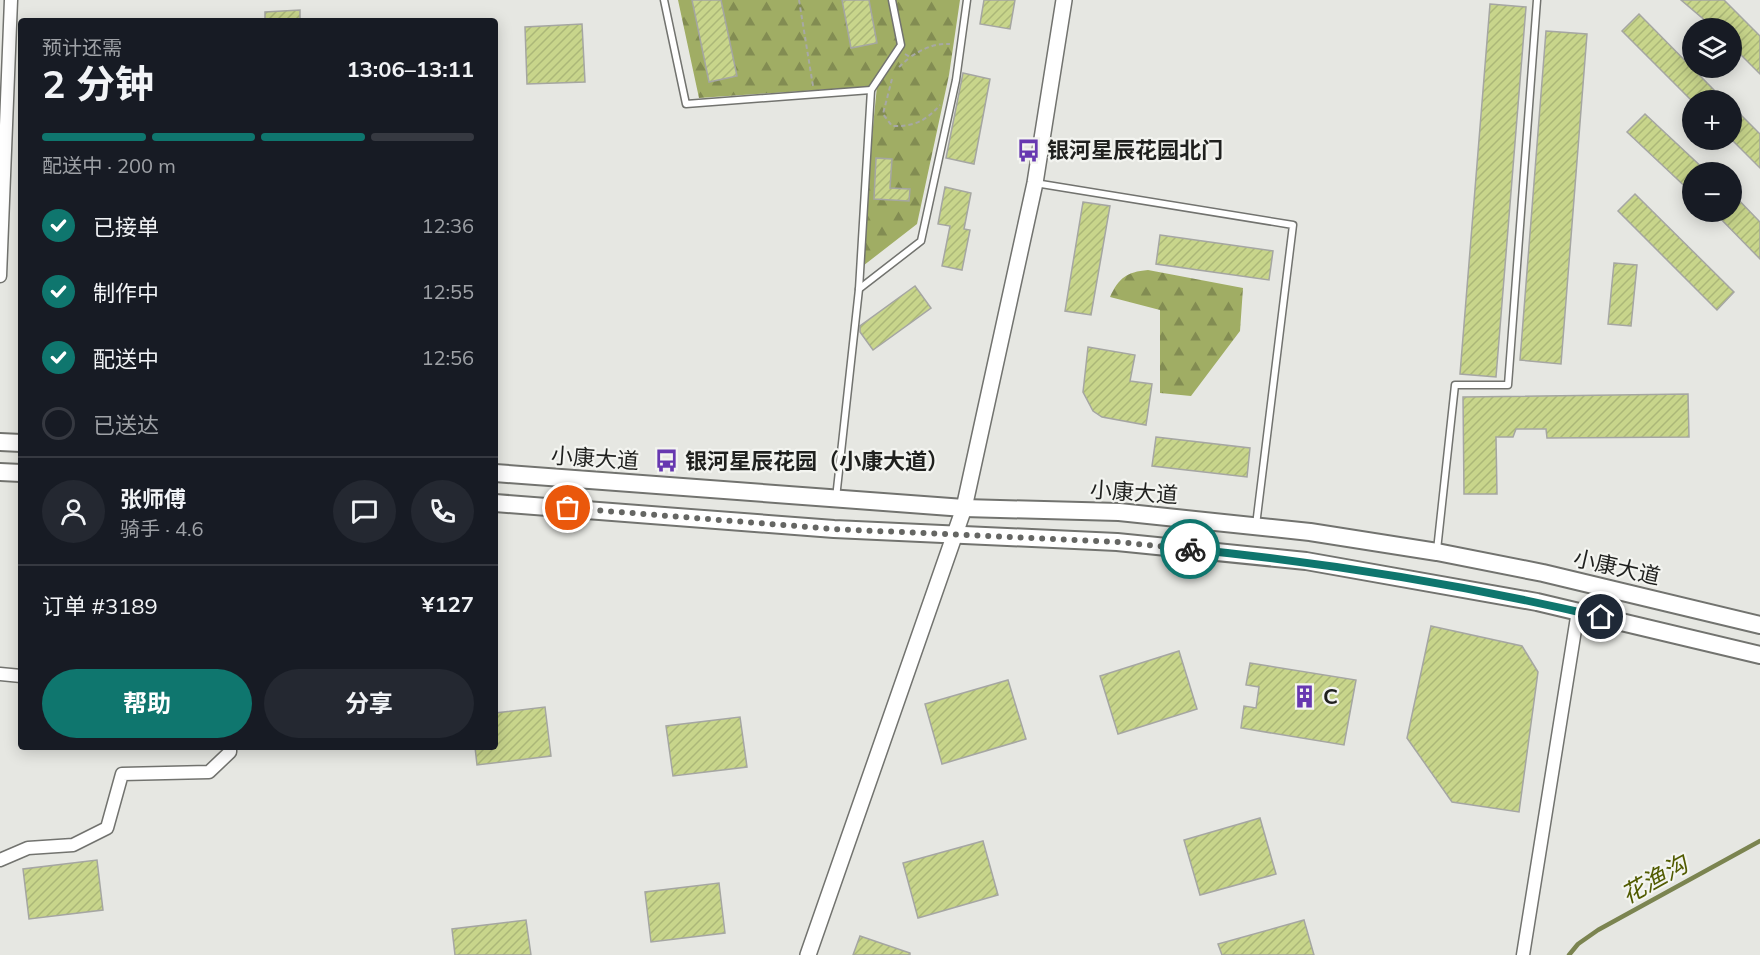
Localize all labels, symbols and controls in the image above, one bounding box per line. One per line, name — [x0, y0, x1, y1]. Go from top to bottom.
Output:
map controls — [1682, 18, 1742, 222]
button: layers — [1682, 18, 1742, 78]
text: 预计还需 — [42, 35, 122, 60]
text: 13:06–13:11 — [346, 55, 474, 83]
text: 2 分钟 — [42, 59, 154, 108]
button: + — [1682, 90, 1742, 150]
place label: 银河星辰花园北门 — [1047, 136, 1223, 164]
bus stop icon: 银河星辰花园北门 — [1016, 137, 1042, 163]
text: 配送中 · 200 m — [42, 153, 176, 178]
button: − — [1682, 162, 1742, 222]
icon: check — [42, 209, 75, 242]
text: 已接单 — [93, 213, 159, 241]
text: 12:36 — [421, 213, 474, 238]
icon: check — [42, 275, 75, 308]
text: 制作中 — [93, 279, 159, 307]
text: 12:55 — [421, 279, 474, 304]
icon: check — [42, 341, 75, 374]
text: 配送中 — [93, 345, 159, 373]
text: 12:56 — [421, 345, 474, 370]
text: 已送达 — [93, 411, 159, 439]
street label: 小康大道 — [550, 441, 640, 475]
place label: 银河星辰花园（小康大道） — [685, 447, 949, 475]
bus stop icon: 银河星辰花园（小康大道） — [654, 448, 680, 474]
street label: 小康大道 — [1089, 475, 1179, 509]
button: person — [42, 480, 105, 543]
button: chat — [333, 480, 396, 543]
button: phone — [411, 480, 474, 543]
pin — [542, 482, 593, 533]
text: 张师傅 — [120, 485, 186, 513]
icon: bag — [551, 491, 584, 524]
text: 骑手 · 4.6 — [120, 516, 204, 541]
courier — [1160, 519, 1220, 579]
icon: bike — [1174, 533, 1207, 566]
street label: 小康大道 — [1571, 543, 1663, 591]
text: ¥127 — [421, 590, 474, 618]
pin — [1575, 591, 1626, 642]
text: 订单 #3189 — [42, 592, 158, 620]
icon: home — [1584, 600, 1617, 633]
button: 帮助 — [42, 669, 252, 738]
button: 分享 — [264, 669, 474, 738]
place label: C — [1323, 682, 1338, 710]
building icon: C — [1292, 683, 1318, 709]
water label: 花渔沟 — [1615, 847, 1695, 910]

